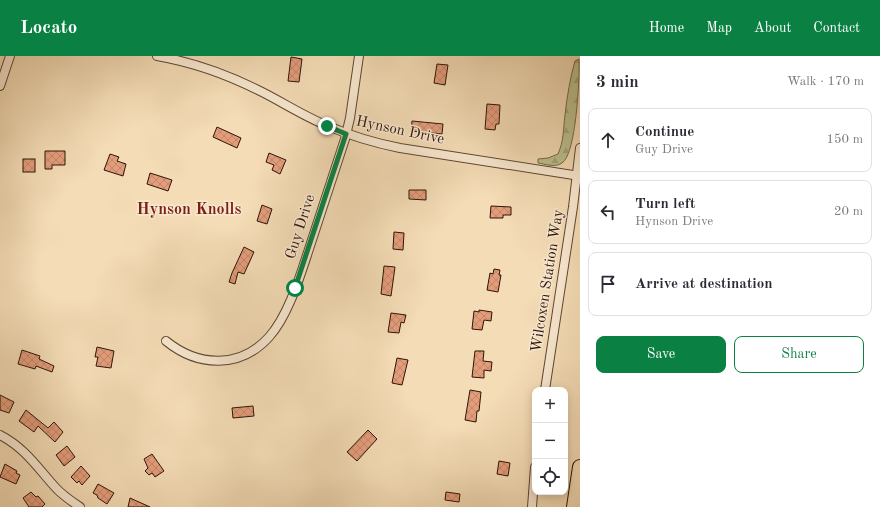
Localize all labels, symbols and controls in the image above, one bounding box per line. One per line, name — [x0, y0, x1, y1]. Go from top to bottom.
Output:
text: Locato — [20, 19, 77, 38]
text: Home — [649, 21, 684, 35]
text: Map — [706, 21, 732, 35]
text: About — [754, 21, 791, 35]
text: Contact — [813, 21, 860, 35]
text: 3 min — [596, 74, 639, 91]
text: Walk · 170 m — [787, 75, 864, 88]
street label: Hynson Drive — [354, 114, 446, 148]
route end — [318, 117, 336, 135]
text: Continue — [635, 125, 694, 140]
icon: ahead — [597, 129, 619, 151]
text: 150 m — [826, 133, 863, 146]
text: Guy Drive — [635, 143, 693, 156]
street label: Guy Drive — [284, 193, 319, 261]
text: Turn left — [635, 197, 695, 212]
icon: left — [597, 201, 619, 223]
district label: Hynson Knolls — [137, 202, 242, 218]
text: 20 m — [834, 205, 863, 218]
street label: Wilcoxen Station Way — [529, 208, 567, 354]
text: Hynson Drive — [635, 215, 713, 228]
icon: arrive — [597, 273, 619, 295]
text: Arrive at destination — [635, 277, 773, 292]
route start — [286, 279, 304, 297]
button: Save — [596, 336, 726, 373]
button: Share — [734, 336, 864, 373]
map controls — [532, 387, 568, 495]
button: + — [532, 387, 568, 423]
button: − — [532, 423, 568, 459]
button: locate — [532, 459, 568, 495]

